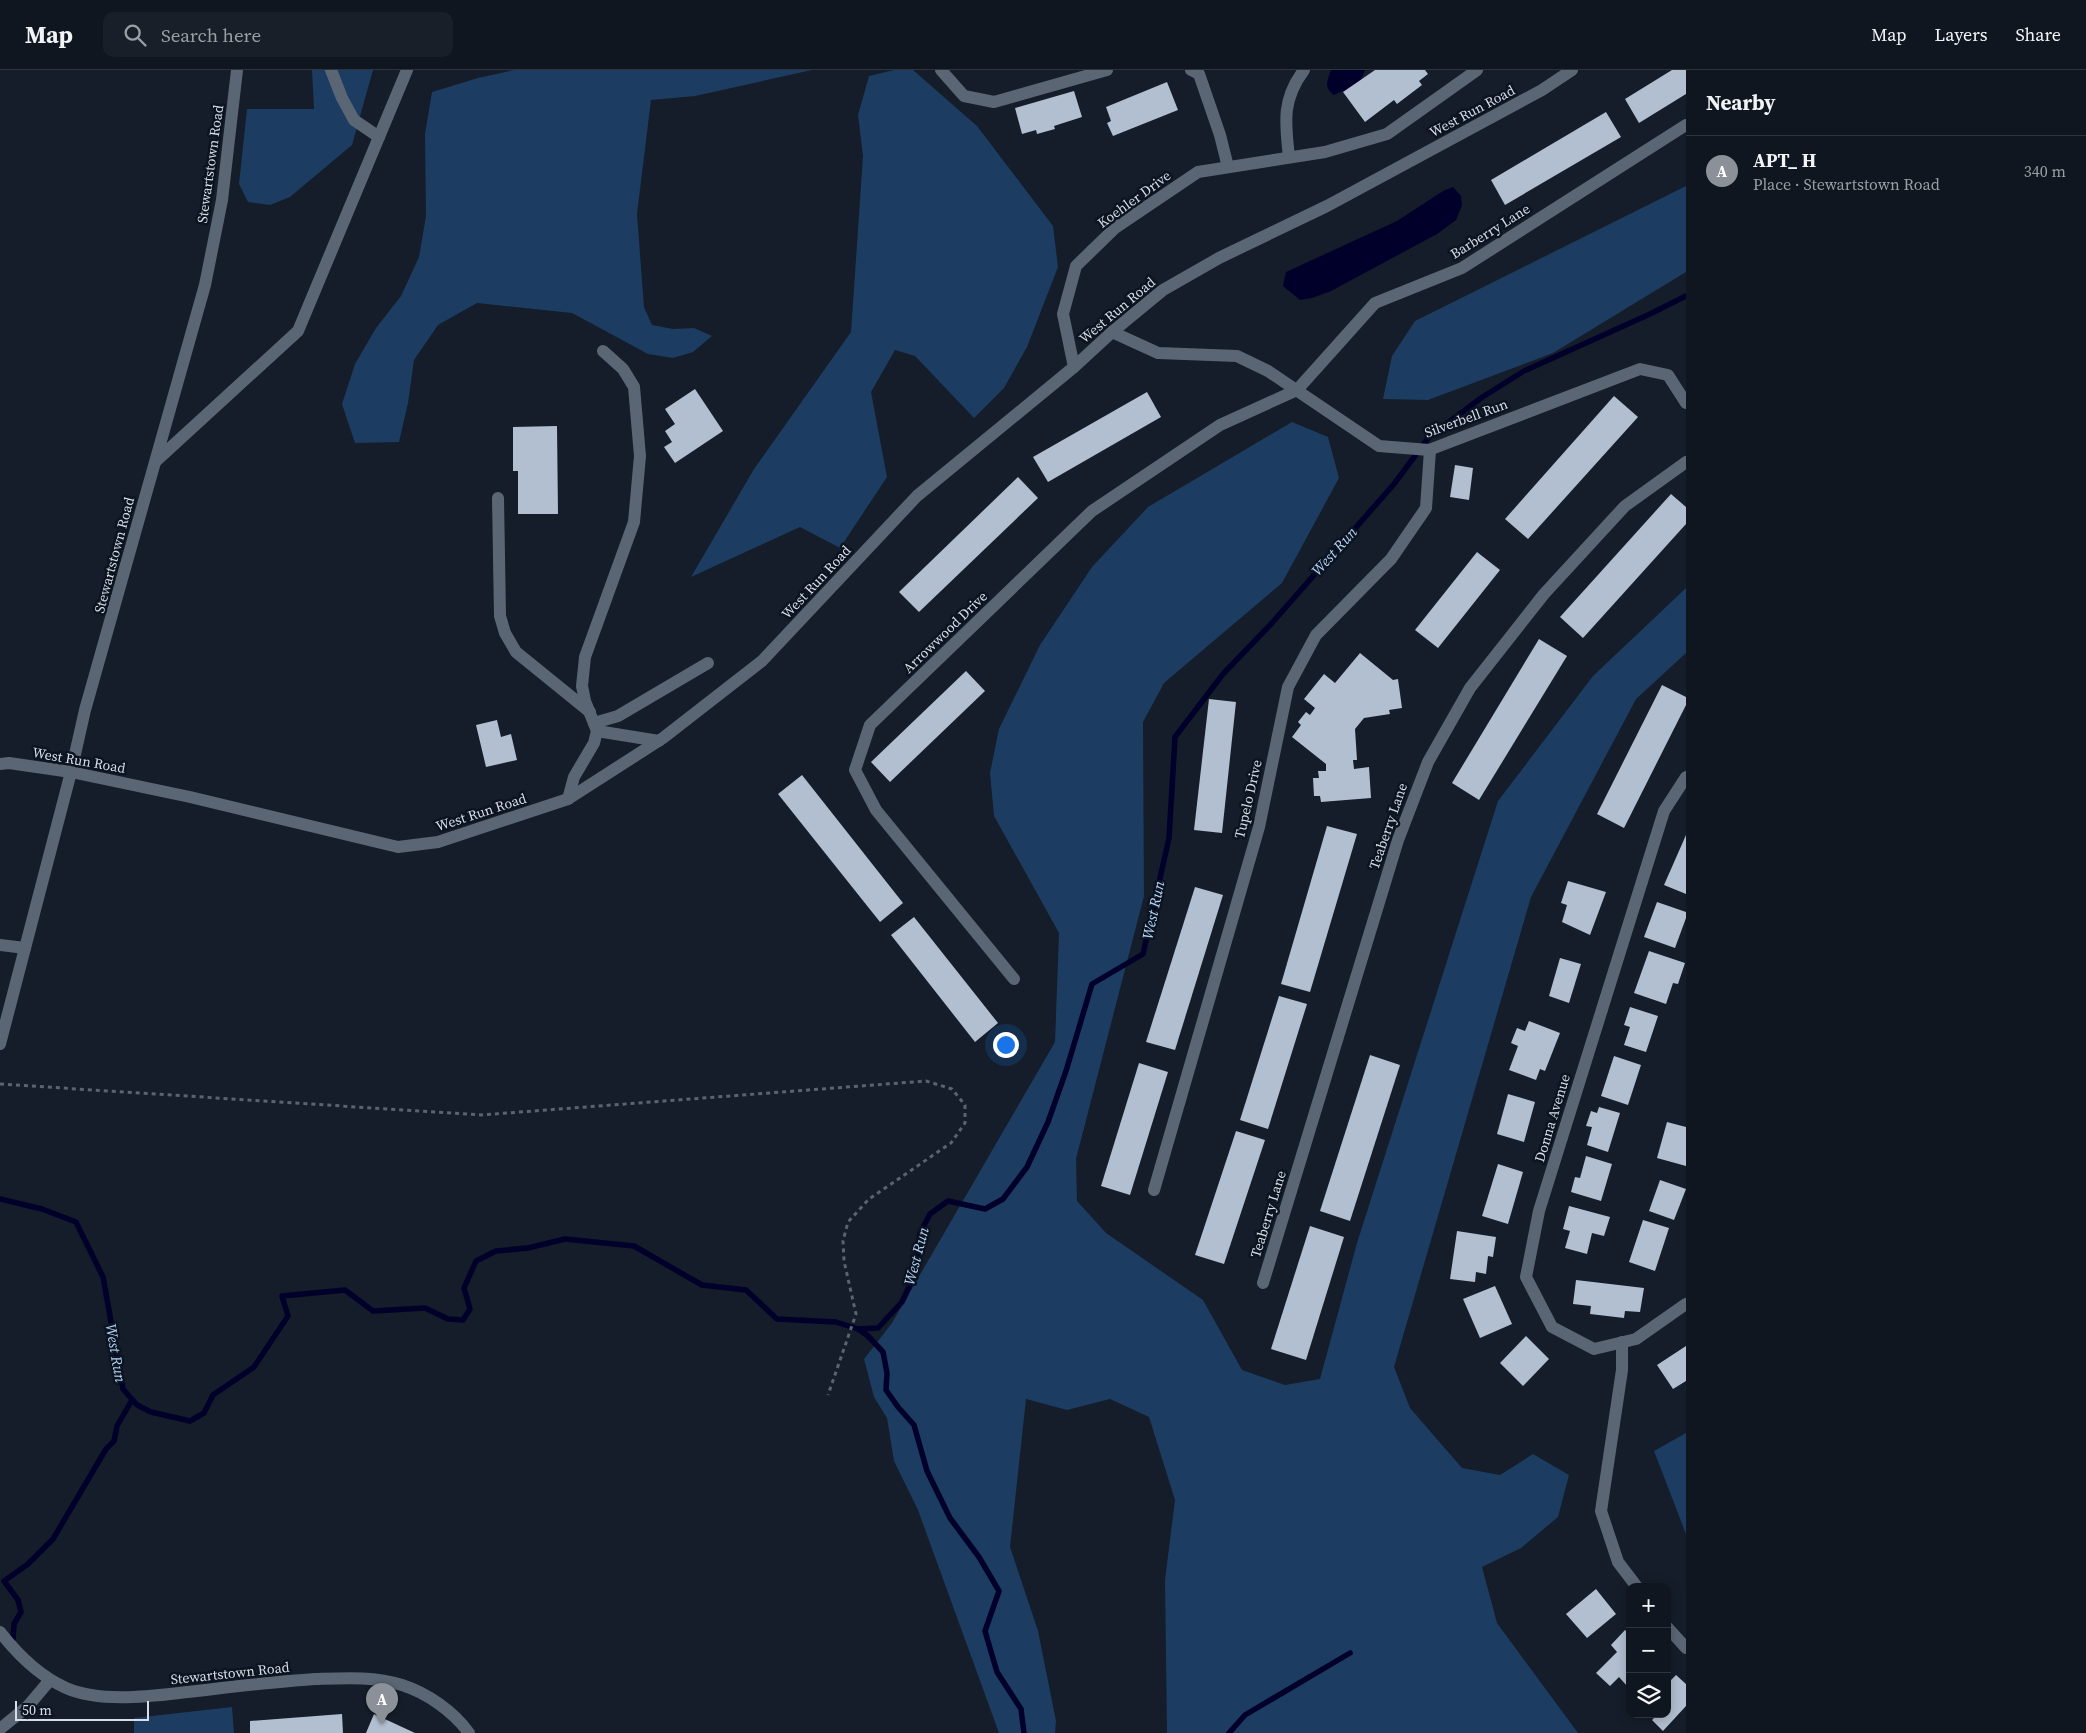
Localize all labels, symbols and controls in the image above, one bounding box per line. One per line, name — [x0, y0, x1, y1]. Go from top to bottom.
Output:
search box — [103, 12, 453, 57]
text: Map — [25, 18, 73, 51]
icon: search — [121, 21, 149, 49]
text: Search here — [161, 22, 261, 48]
text: Map — [1871, 22, 1906, 47]
text: Layers — [1934, 22, 1987, 47]
text: Share — [2015, 22, 2061, 47]
street label: West Run Road — [1426, 80, 1518, 142]
text: Nearby — [1706, 88, 1776, 117]
street label: Stewartstown Road — [192, 103, 228, 224]
text: APT_ H — [1753, 147, 1816, 173]
text: A — [1717, 160, 1727, 182]
text: 340 m — [2024, 160, 2066, 182]
street label: Koehler Drive — [1093, 166, 1175, 232]
text: Place · Stewartstown Road — [1753, 173, 1940, 195]
street label: Barberry Lane — [1446, 199, 1534, 263]
street label: West Run Road — [1075, 272, 1160, 348]
street label: Silverbell Run — [1422, 393, 1511, 442]
street label: Stewartstown Road — [89, 495, 139, 615]
water label: West Run — [1306, 522, 1362, 580]
street label: West Run Road — [777, 541, 855, 623]
street label: Arrowwood Drive — [898, 587, 992, 677]
street label: West Run Road — [31, 742, 127, 778]
street label: Tupelo Drive — [1229, 758, 1267, 840]
street label: Teaberry Lane — [1364, 780, 1412, 872]
street label: West Run Road — [433, 788, 529, 836]
water label: West Run — [1137, 878, 1170, 941]
your location — [993, 1032, 1019, 1058]
street label: Donna Avenue — [1529, 1072, 1575, 1164]
street label: Teaberry Lane — [1245, 1168, 1291, 1260]
water label: West Run — [898, 1224, 934, 1287]
water label: West Run — [101, 1322, 132, 1384]
map controls — [1626, 1583, 1671, 1718]
button: + — [1626, 1583, 1671, 1628]
button: − — [1626, 1628, 1671, 1673]
street label: Stewartstown Road — [170, 1657, 290, 1689]
button: layers — [1626, 1673, 1671, 1718]
pin: A — [366, 1683, 398, 1724]
scale bar — [15, 1698, 149, 1721]
text: 50 m — [22, 1700, 52, 1720]

